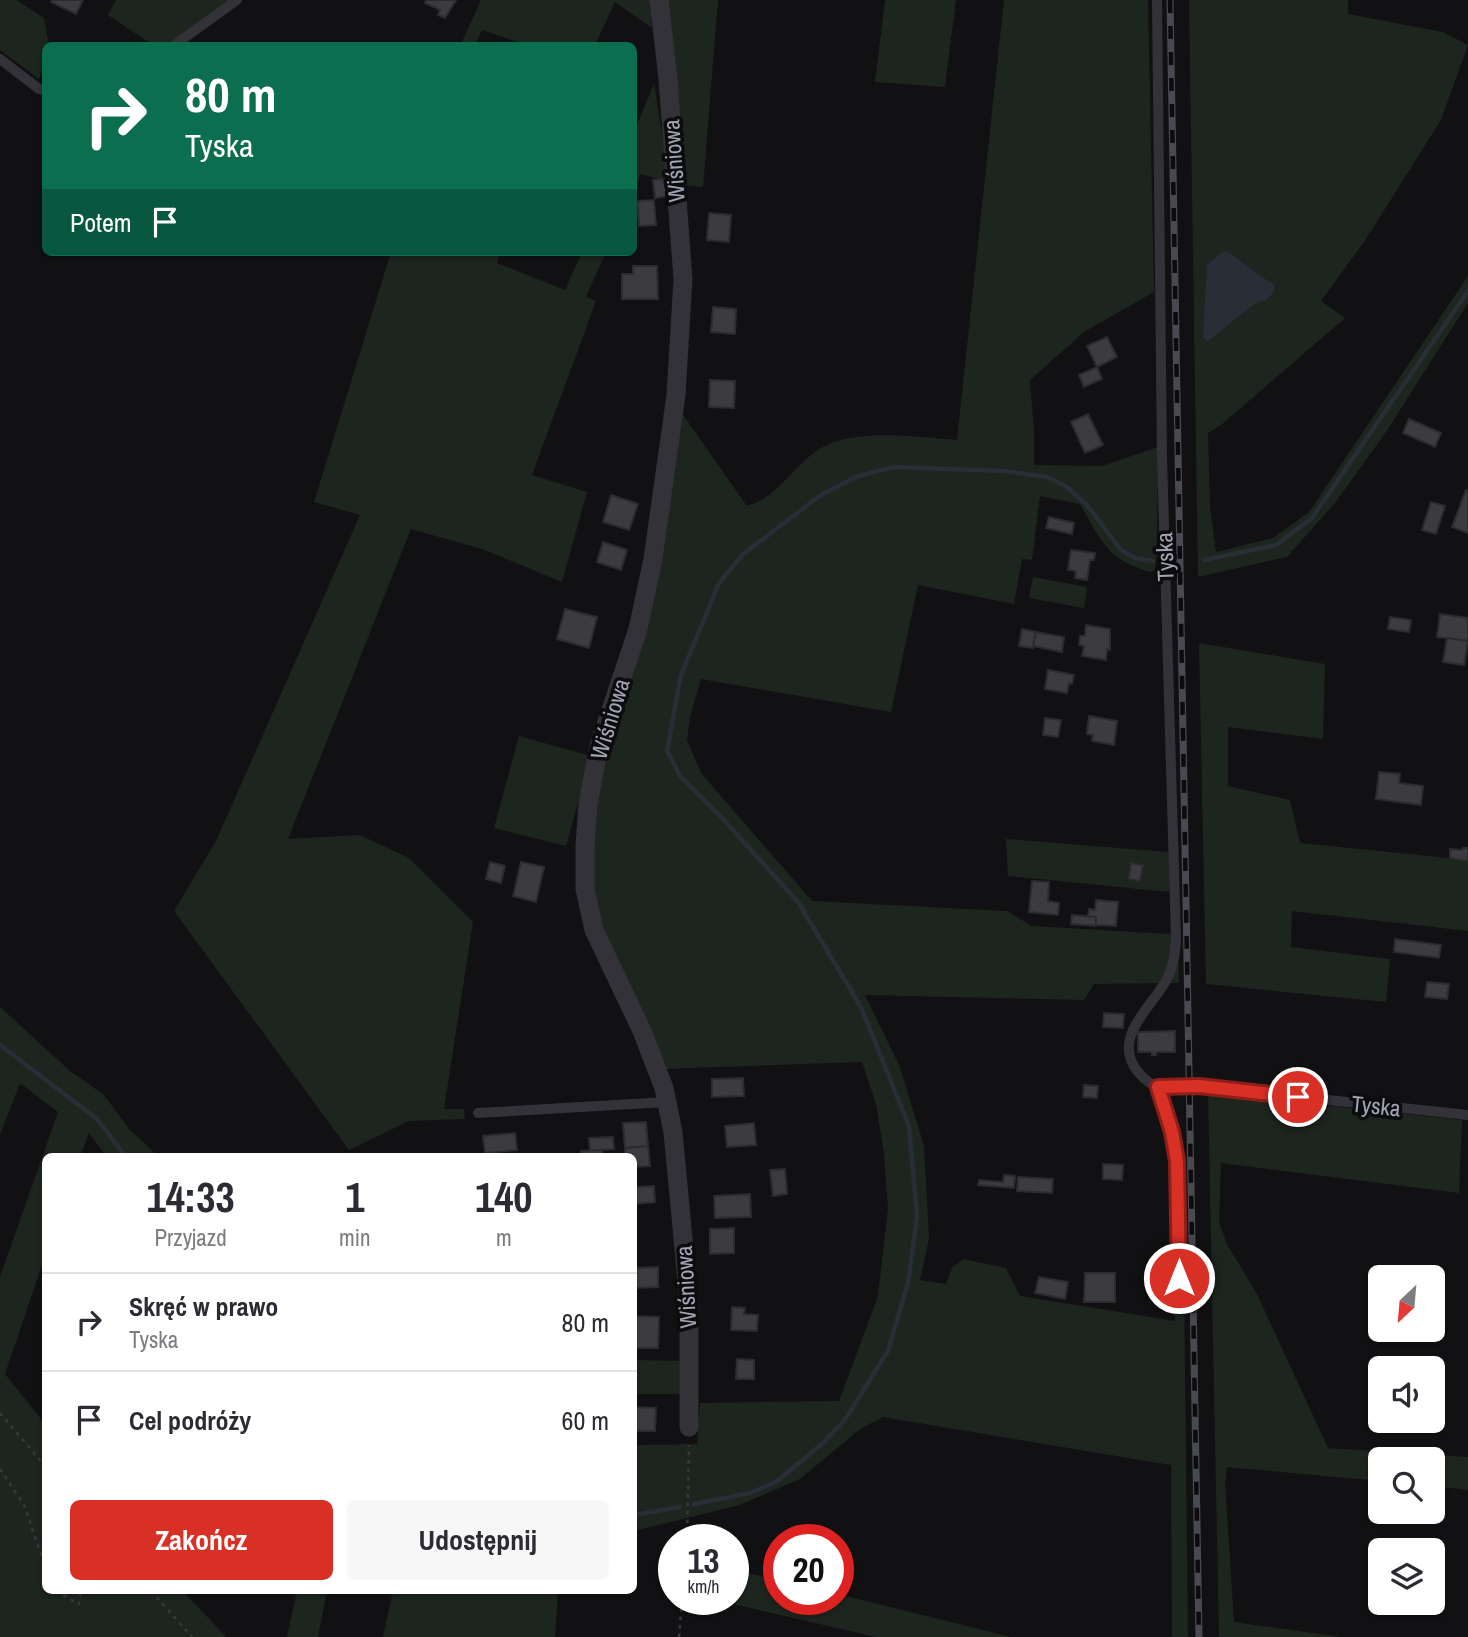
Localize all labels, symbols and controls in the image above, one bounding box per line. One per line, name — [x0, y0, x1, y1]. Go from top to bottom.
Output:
text: 80 m — [185, 61, 277, 127]
icon: right — [70, 70, 161, 161]
street label: Wiśniowa — [655, 118, 692, 203]
text: Tyska — [185, 124, 254, 167]
icon: arrive — [146, 203, 184, 241]
text: Potem — [70, 205, 132, 240]
street label: Tyska — [1148, 531, 1181, 582]
street label: Wiśniowa — [583, 674, 637, 763]
pin — [1268, 1067, 1328, 1127]
icon: arrive — [1279, 1078, 1317, 1116]
street label: Tyska — [1350, 1088, 1403, 1124]
text: 14:33 — [147, 1169, 235, 1225]
text: 1 — [345, 1169, 364, 1225]
text: 140 — [475, 1169, 533, 1225]
text: Przyjazd — [154, 1222, 227, 1253]
text: min — [339, 1222, 371, 1253]
text: m — [496, 1222, 512, 1253]
position arrow — [1142, 1241, 1216, 1315]
street label: Wiśniowa — [668, 1244, 703, 1329]
north arrow — [1368, 1265, 1446, 1342]
map controls — [1368, 1265, 1445, 1615]
text: Skręć w prawo — [129, 1289, 278, 1324]
icon: right — [70, 1303, 108, 1341]
text: 80 m — [562, 1305, 609, 1340]
text: Tyska — [129, 1324, 178, 1355]
button: sound — [1368, 1356, 1445, 1433]
icon: arrive — [70, 1401, 108, 1439]
text: Cel podróży — [129, 1403, 251, 1438]
text: 60 m — [562, 1403, 609, 1438]
button: search — [1368, 1447, 1445, 1524]
button: Zakończ — [70, 1500, 333, 1580]
button: Udostępnij — [347, 1500, 609, 1580]
speed limit sign: 20 — [763, 1524, 854, 1615]
text: 13 — [688, 1537, 719, 1584]
button: layers — [1368, 1538, 1445, 1615]
text: km/h — [688, 1574, 720, 1599]

